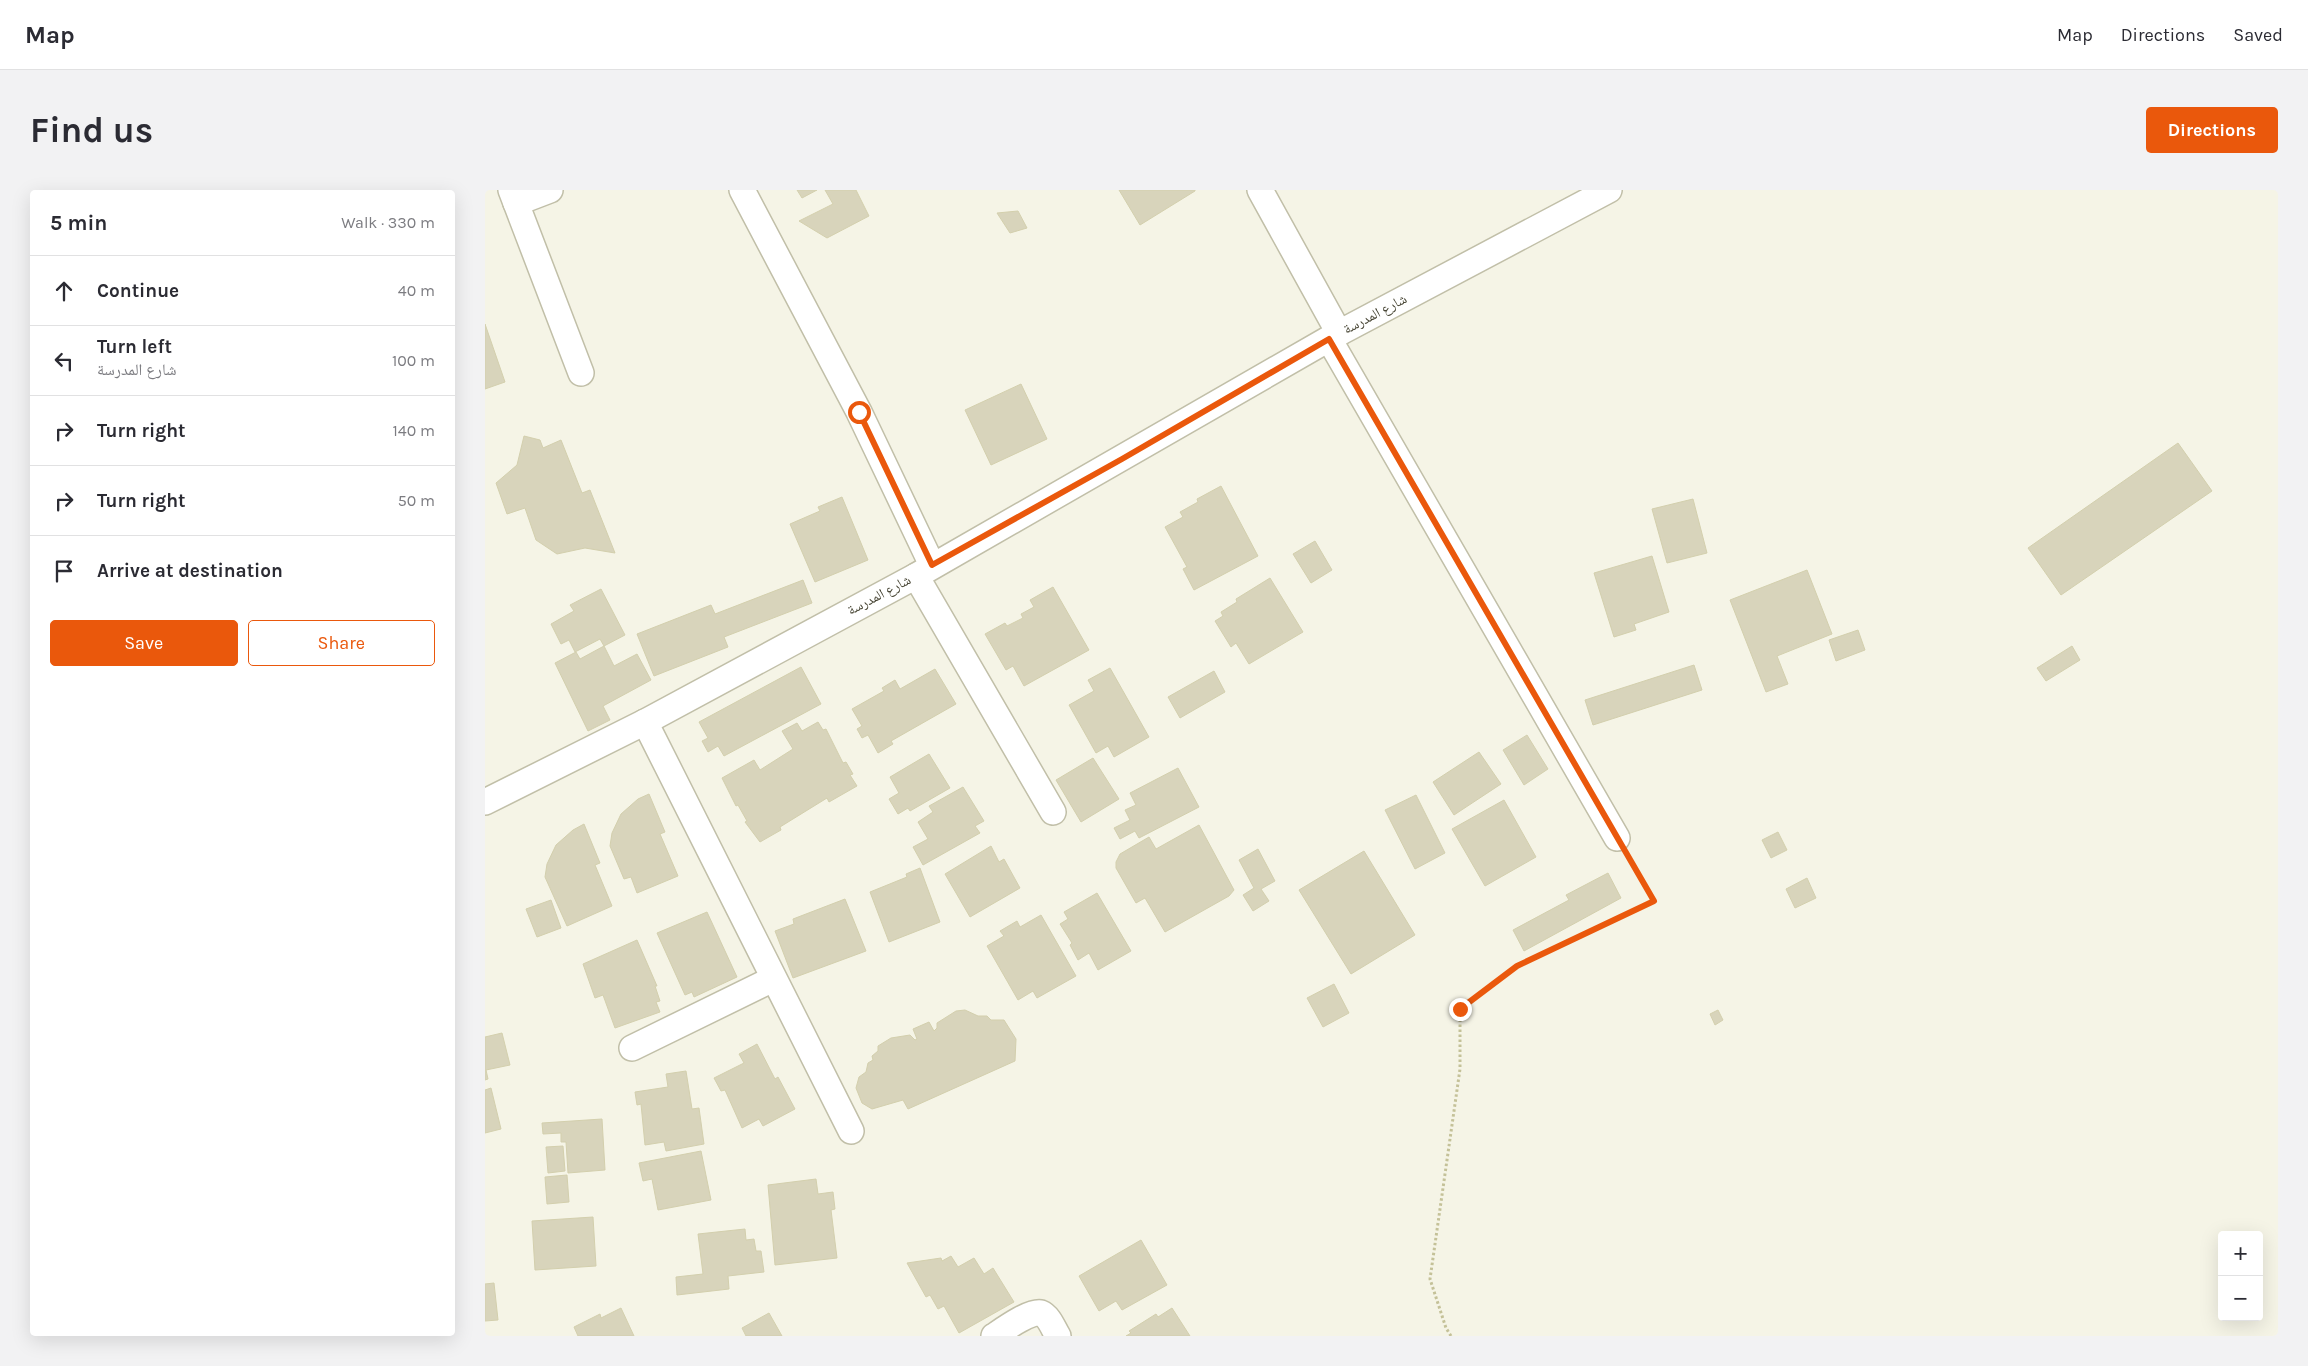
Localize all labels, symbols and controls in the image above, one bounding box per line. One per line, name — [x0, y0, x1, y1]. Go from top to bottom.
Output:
text: Map — [25, 21, 75, 49]
text: Map — [2057, 24, 2093, 46]
text: Directions — [2121, 24, 2205, 46]
text: Saved — [2233, 24, 2283, 46]
button: Directions — [2146, 107, 2278, 153]
text: Find us — [30, 110, 153, 151]
text: 5 min — [50, 211, 107, 235]
text: Walk · 330 m — [341, 213, 435, 232]
icon: ahead — [50, 277, 78, 305]
text: Continue — [97, 280, 179, 302]
text: 40 m — [398, 281, 435, 300]
street label: شارع المدرسة — [1340, 290, 1410, 339]
text: Turn left — [97, 336, 172, 358]
icon: left — [50, 347, 78, 375]
text: 100 m — [392, 351, 435, 370]
text: شارع المدرسة — [97, 360, 177, 379]
route start — [848, 401, 871, 424]
icon: right — [50, 417, 78, 445]
text: Turn right — [97, 420, 186, 442]
text: 140 m — [393, 421, 435, 440]
icon: right — [50, 487, 78, 515]
text: Turn right — [97, 490, 186, 512]
text: 50 m — [398, 491, 435, 510]
icon: arrive — [50, 557, 78, 585]
text: Arrive at destination — [97, 560, 283, 582]
street label: شارع المدرسة — [844, 571, 914, 620]
button: Save — [50, 620, 238, 666]
button: Share — [248, 620, 435, 666]
route end — [1449, 998, 1472, 1021]
map controls — [2218, 1231, 2263, 1321]
button: + — [2218, 1231, 2263, 1276]
button: − — [2218, 1276, 2263, 1321]

